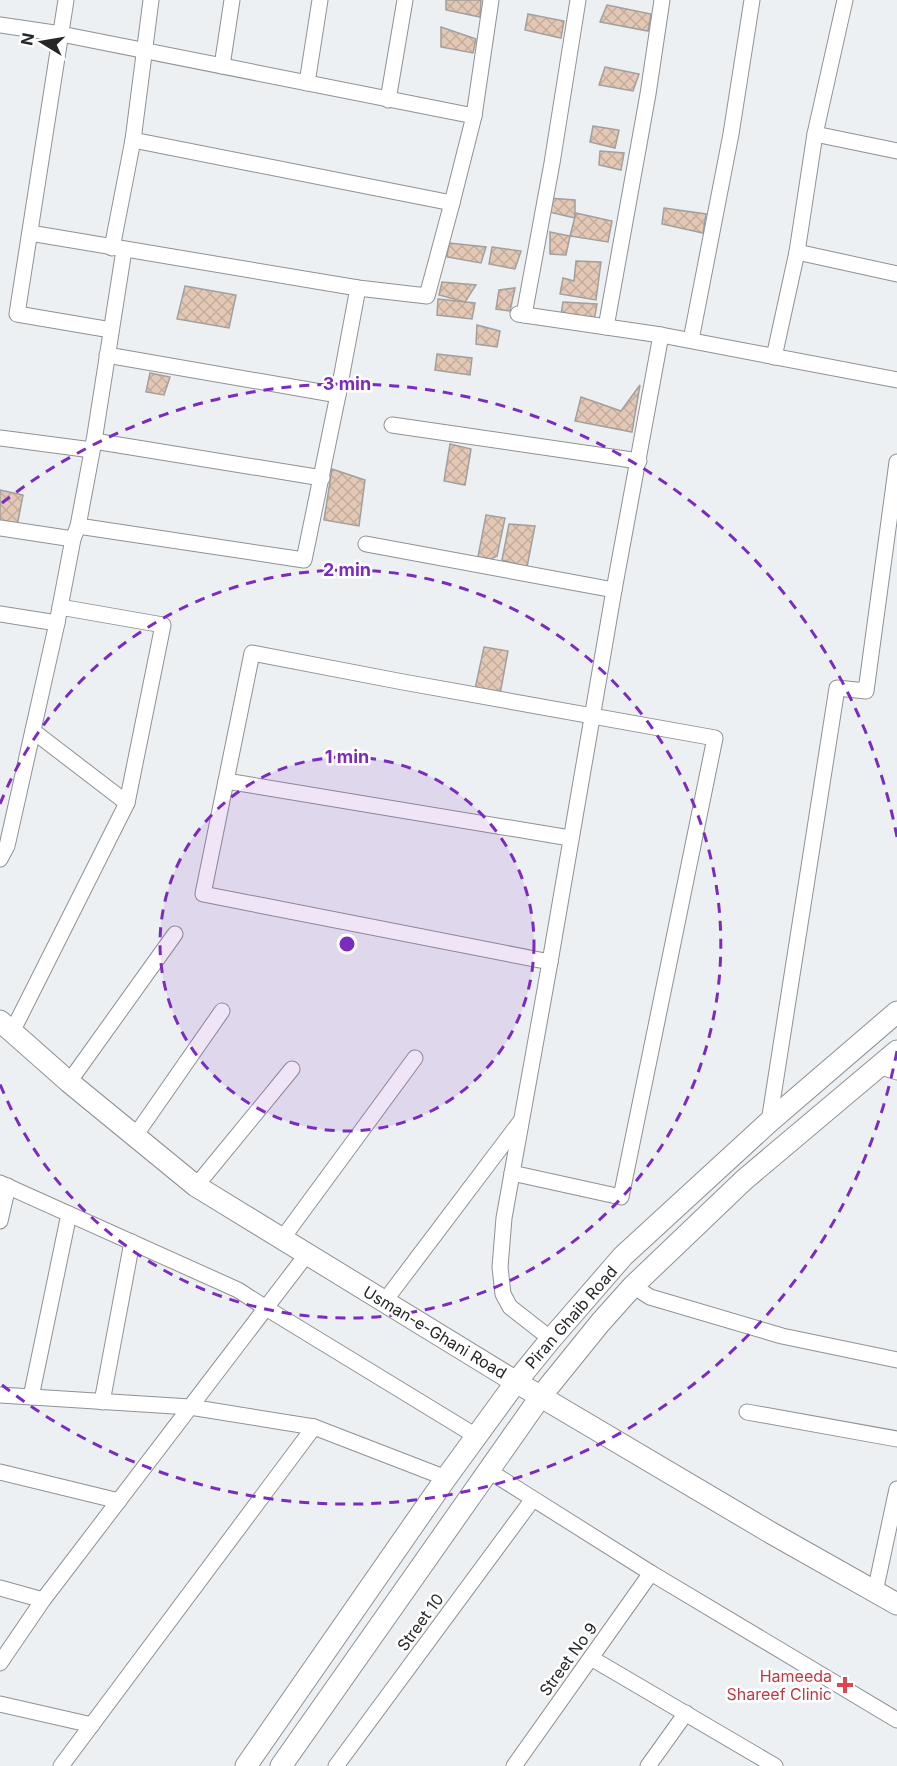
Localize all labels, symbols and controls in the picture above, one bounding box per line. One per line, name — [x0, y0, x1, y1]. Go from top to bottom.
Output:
north arrow — [12, 12, 72, 72]
text: N — [16, 31, 38, 47]
text: 3 min — [323, 373, 371, 394]
text: 2 min — [323, 559, 371, 580]
text: 1 min — [325, 746, 369, 767]
centre of rings — [337, 934, 357, 954]
street label: Piran Ghaib Road — [521, 1261, 621, 1373]
street label: Usman-e-Ghani Road — [360, 1281, 510, 1383]
street label: Street 10 — [392, 1589, 448, 1655]
street label: Street No 9 — [535, 1618, 601, 1700]
place label: Hameeda Shareef Clinic — [727, 1666, 832, 1704]
marker: Hameeda Shareef Clinic — [836, 1676, 854, 1694]

